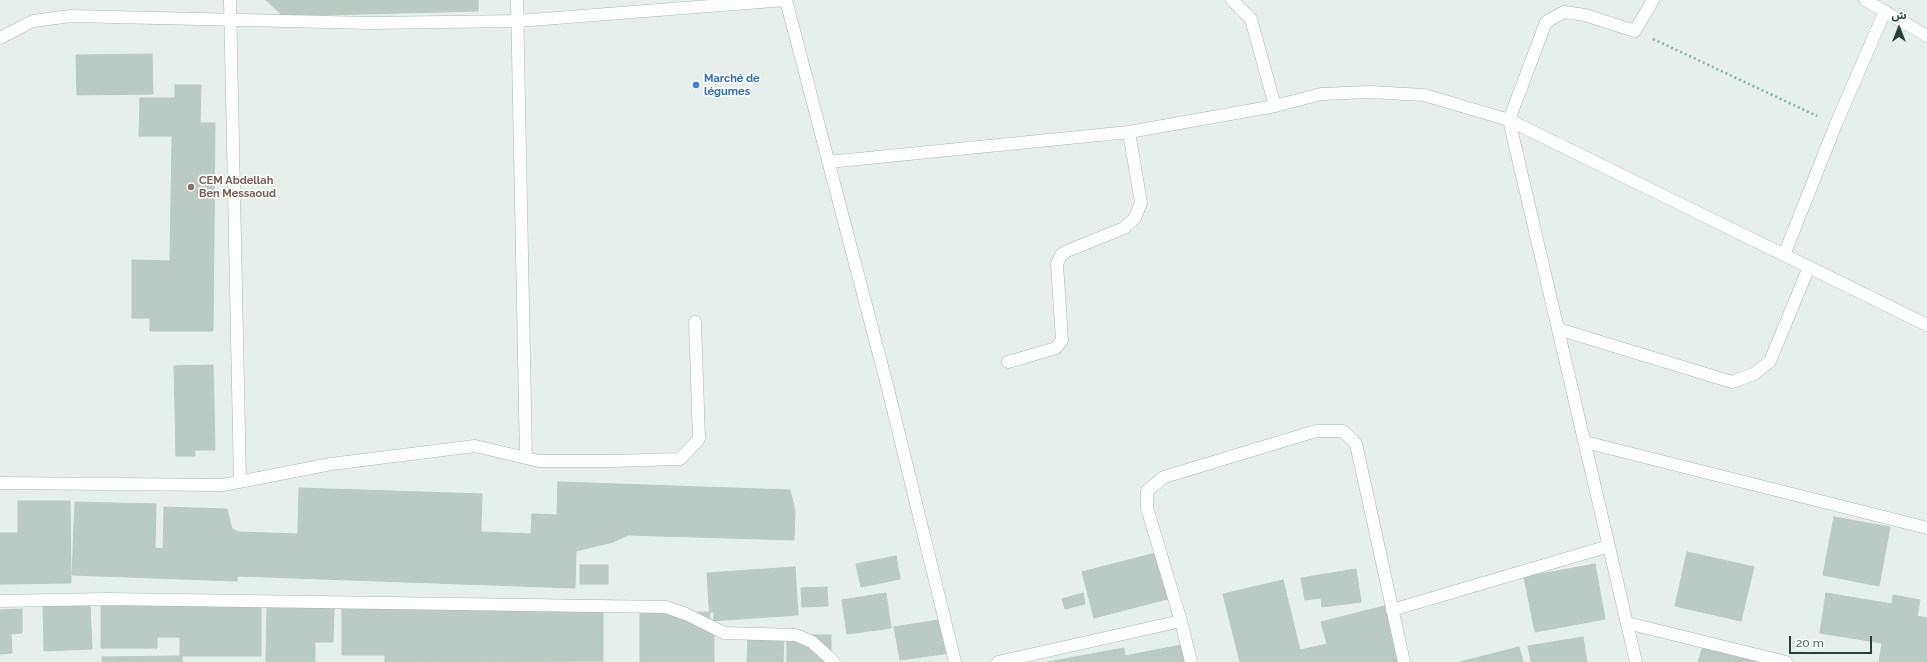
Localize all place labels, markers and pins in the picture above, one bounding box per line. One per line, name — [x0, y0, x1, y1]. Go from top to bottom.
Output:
place label: Marché de légumes — [704, 72, 760, 98]
marker: Marché de légumes — [691, 80, 701, 90]
place label: CEM Abdellah Ben Messaoud — [199, 174, 276, 200]
marker: CEM Abdellah Ben Messaoud — [186, 182, 196, 192]

